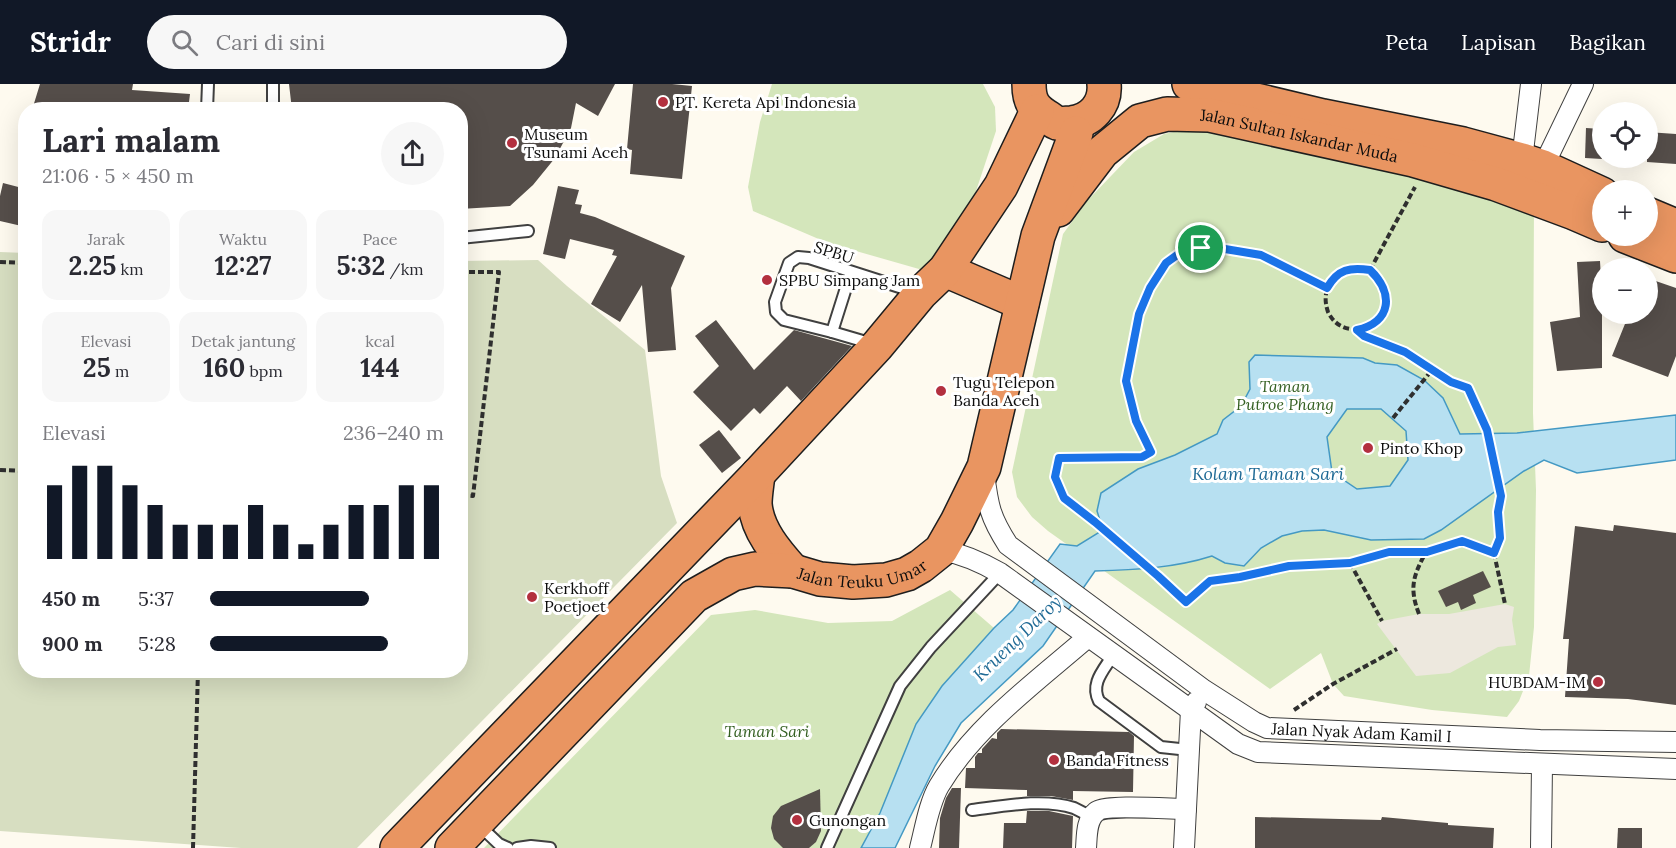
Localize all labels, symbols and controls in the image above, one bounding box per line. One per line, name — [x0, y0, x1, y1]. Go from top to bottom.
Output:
search box — [147, 15, 567, 69]
text: Stridr — [30, 24, 111, 60]
icon: search — [168, 26, 201, 59]
text: Cari di sini — [216, 28, 325, 56]
text: Peta — [1385, 29, 1428, 56]
text: Lapisan — [1461, 29, 1536, 56]
text: Bagikan — [1569, 29, 1646, 56]
place label: PT. Kereta Api Indonesia — [675, 92, 856, 112]
marker: PT. Kereta Api Indonesia — [656, 95, 670, 109]
map controls — [1592, 102, 1658, 324]
button: locate — [1592, 102, 1658, 168]
street label: Jalan Sultan Iskandar Muda — [1199, 105, 1400, 166]
text: Lari malam — [42, 119, 220, 161]
button: share — [381, 122, 444, 185]
place label: Museum Tsunami Aceh — [524, 124, 629, 162]
marker: Museum Tsunami Aceh — [505, 136, 519, 150]
text: 21:06 · 5 × 450 m — [42, 163, 194, 188]
button: + — [1592, 180, 1658, 246]
pin — [1175, 222, 1226, 273]
text: Jarak — [87, 229, 125, 249]
text: Waktu — [219, 229, 267, 249]
text: Pace — [363, 229, 397, 249]
icon: arrive — [1184, 231, 1217, 264]
street label: SPBU — [812, 237, 856, 267]
text: 2.25 — [69, 249, 116, 282]
text: 12:27 — [215, 249, 271, 282]
text: 5:32 — [336, 249, 385, 282]
button: − — [1592, 258, 1658, 324]
text: km — [116, 259, 143, 279]
text: /km — [385, 259, 424, 279]
place label: SPBU Simpang Jam — [779, 270, 920, 290]
marker: SPBU Simpang Jam — [760, 273, 774, 287]
text: Elevasi — [81, 331, 131, 351]
text: Detak jantung — [191, 331, 295, 351]
text: kcal — [365, 331, 395, 351]
text: 25 — [83, 351, 111, 384]
text: 160 — [203, 351, 245, 384]
text: 144 — [360, 351, 400, 384]
text: m — [111, 361, 129, 381]
text: bpm — [245, 361, 283, 381]
place label: Tugu Telepon Banda Aceh — [953, 372, 1055, 410]
park label: Taman Putroe Phang — [1236, 376, 1334, 414]
marker: Tugu Telepon Banda Aceh — [934, 384, 948, 398]
text: Elevasi — [42, 420, 106, 445]
text: 236–240 m — [343, 420, 444, 445]
place label: Pinto Khop — [1380, 438, 1463, 458]
marker: Pinto Khop — [1361, 441, 1375, 455]
water label: Kolam Taman Sari — [1192, 462, 1344, 485]
street label: Jalan Teuku Umar — [794, 555, 931, 592]
place label: Kerkhoff Poetjoet — [544, 578, 610, 616]
text: 450 m — [42, 586, 100, 611]
text: 5:37 — [138, 586, 174, 611]
marker: Kerkhoff Poetjoet — [525, 590, 539, 604]
water label: Krueng Daroy — [968, 590, 1066, 686]
text: 900 m — [42, 631, 103, 656]
text: 5:28 — [138, 631, 176, 656]
place label: HUBDAM-IM — [1488, 672, 1586, 692]
marker: HUBDAM-IM — [1591, 675, 1605, 689]
street label: Jalan Nyak Adam Kamil I — [1270, 718, 1452, 746]
park label: Taman Sari — [724, 721, 810, 741]
place label: Banda Fitness — [1066, 750, 1169, 770]
marker: Banda Fitness — [1047, 753, 1061, 767]
place label: Gunongan — [809, 810, 887, 830]
marker: Gunongan — [790, 813, 804, 827]

